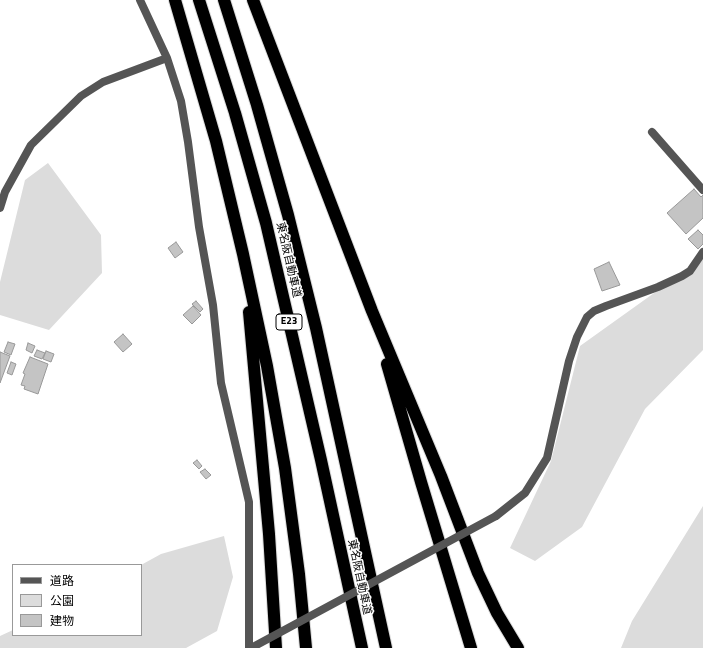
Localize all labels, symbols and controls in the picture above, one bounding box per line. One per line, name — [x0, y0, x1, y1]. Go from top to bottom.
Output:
street label: 東名阪自動車道 — [273, 221, 303, 299]
road number: E23 — [276, 314, 302, 330]
street label: 東名阪自動車道 — [345, 538, 373, 616]
legend — [12, 564, 142, 636]
text: 道路 — [50, 571, 74, 590]
text: 公園 — [50, 591, 74, 610]
text: 建物 — [50, 611, 74, 630]

